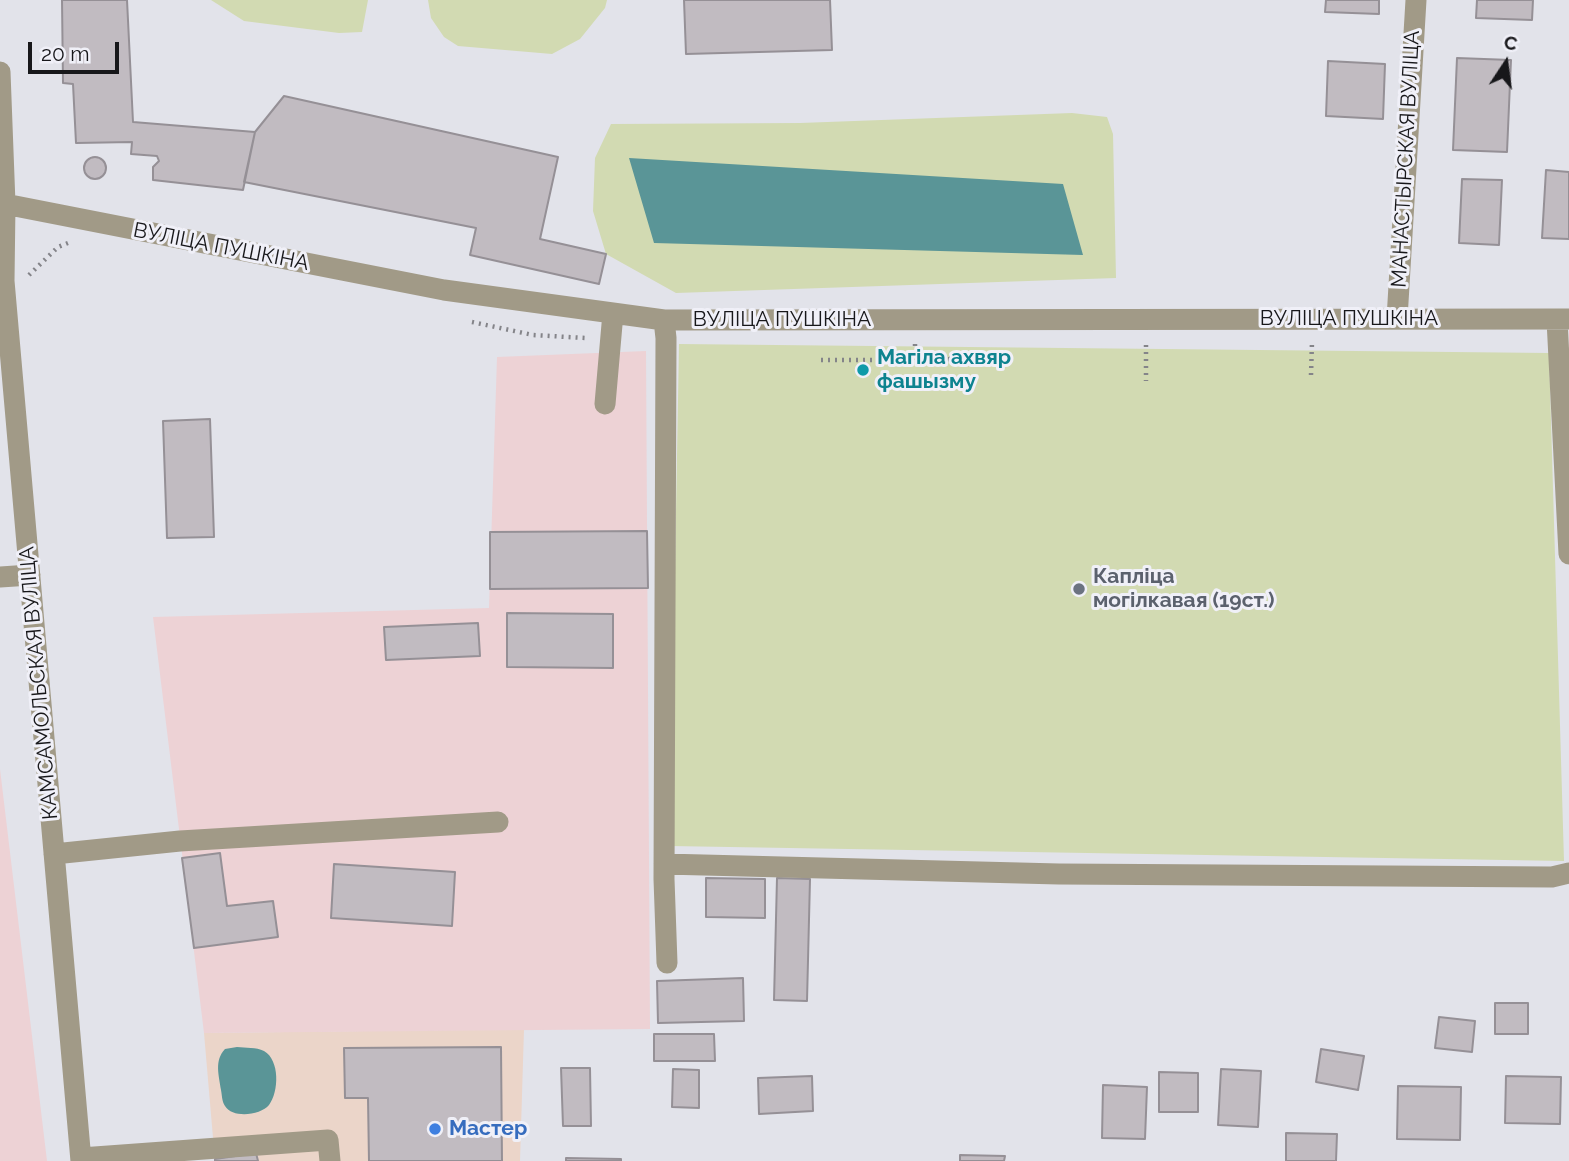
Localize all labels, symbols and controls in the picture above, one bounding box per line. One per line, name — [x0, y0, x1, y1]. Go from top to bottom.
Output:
scale bar — [32, 28, 122, 72]
north arrow — [1471, 28, 1541, 98]
street label: МАНАСТЫРСКАЯ ВУЛІЦА — [1387, 30, 1425, 288]
text: С — [1502, 30, 1520, 55]
text: 20 m — [41, 41, 89, 66]
street label: ВУЛІЦА ПУШКІНА — [131, 218, 311, 276]
street label: ВУЛІЦА ПУШКІНА — [1260, 306, 1438, 332]
street label: ВУЛІЦА ПУШКІНА — [693, 307, 871, 333]
place label: Магіла ахвяр фашызму — [877, 345, 1011, 395]
marker: Магіла ахвяр фашызму — [855, 362, 871, 378]
street label: КАМСАМОЛЬСКАЯ ВУЛІЦА — [14, 545, 64, 821]
place label: Капліца могілкавая (19ст.) — [1093, 564, 1274, 614]
marker: Капліца могілкавая (19ст.) — [1071, 581, 1087, 597]
place label: Мастер — [449, 1116, 527, 1142]
marker: Мастер — [427, 1121, 443, 1137]

